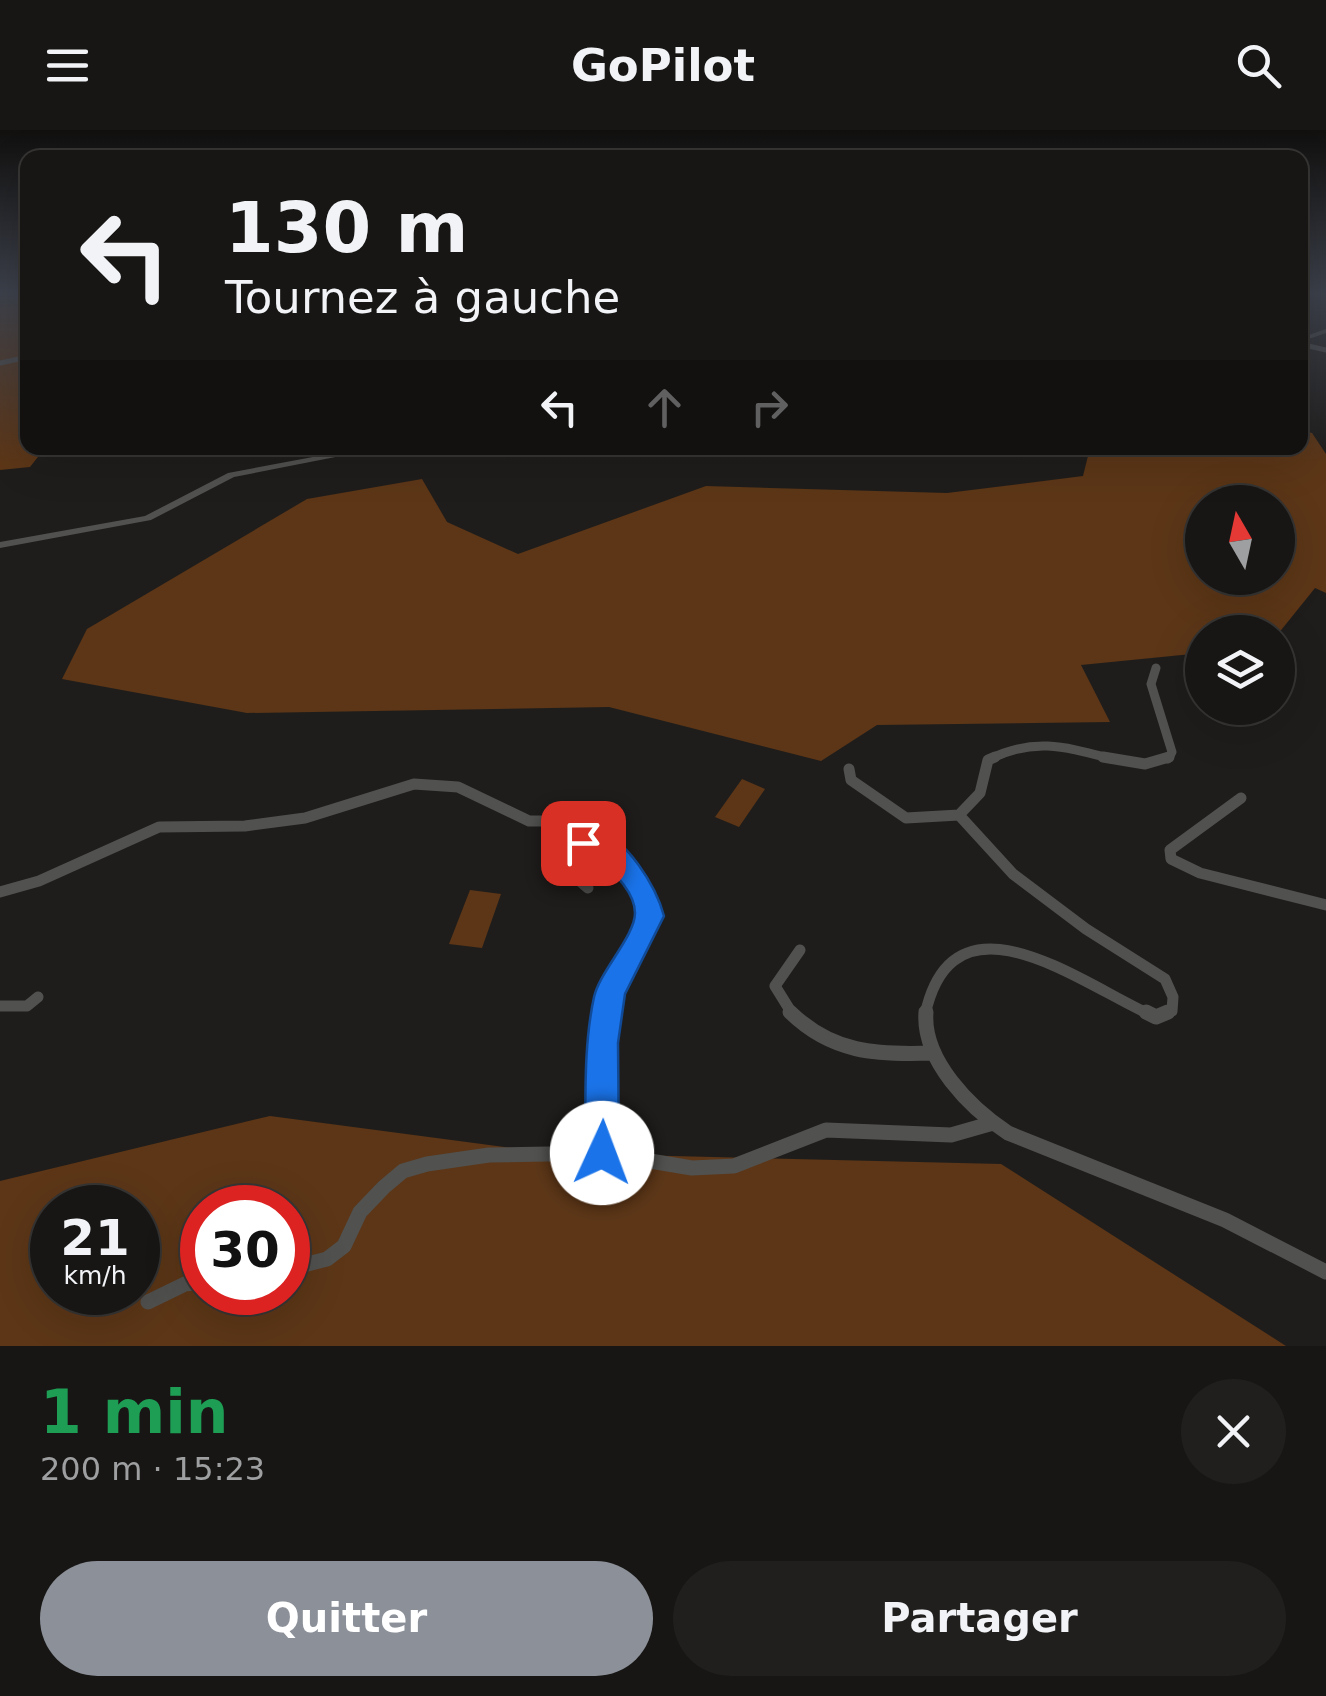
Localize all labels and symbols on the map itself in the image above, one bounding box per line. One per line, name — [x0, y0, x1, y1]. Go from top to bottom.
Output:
north arrow — [1185, 485, 1295, 595]
pin — [541, 801, 626, 886]
position arrow — [550, 1101, 654, 1205]
speed limit sign: 30 — [180, 1185, 310, 1315]

